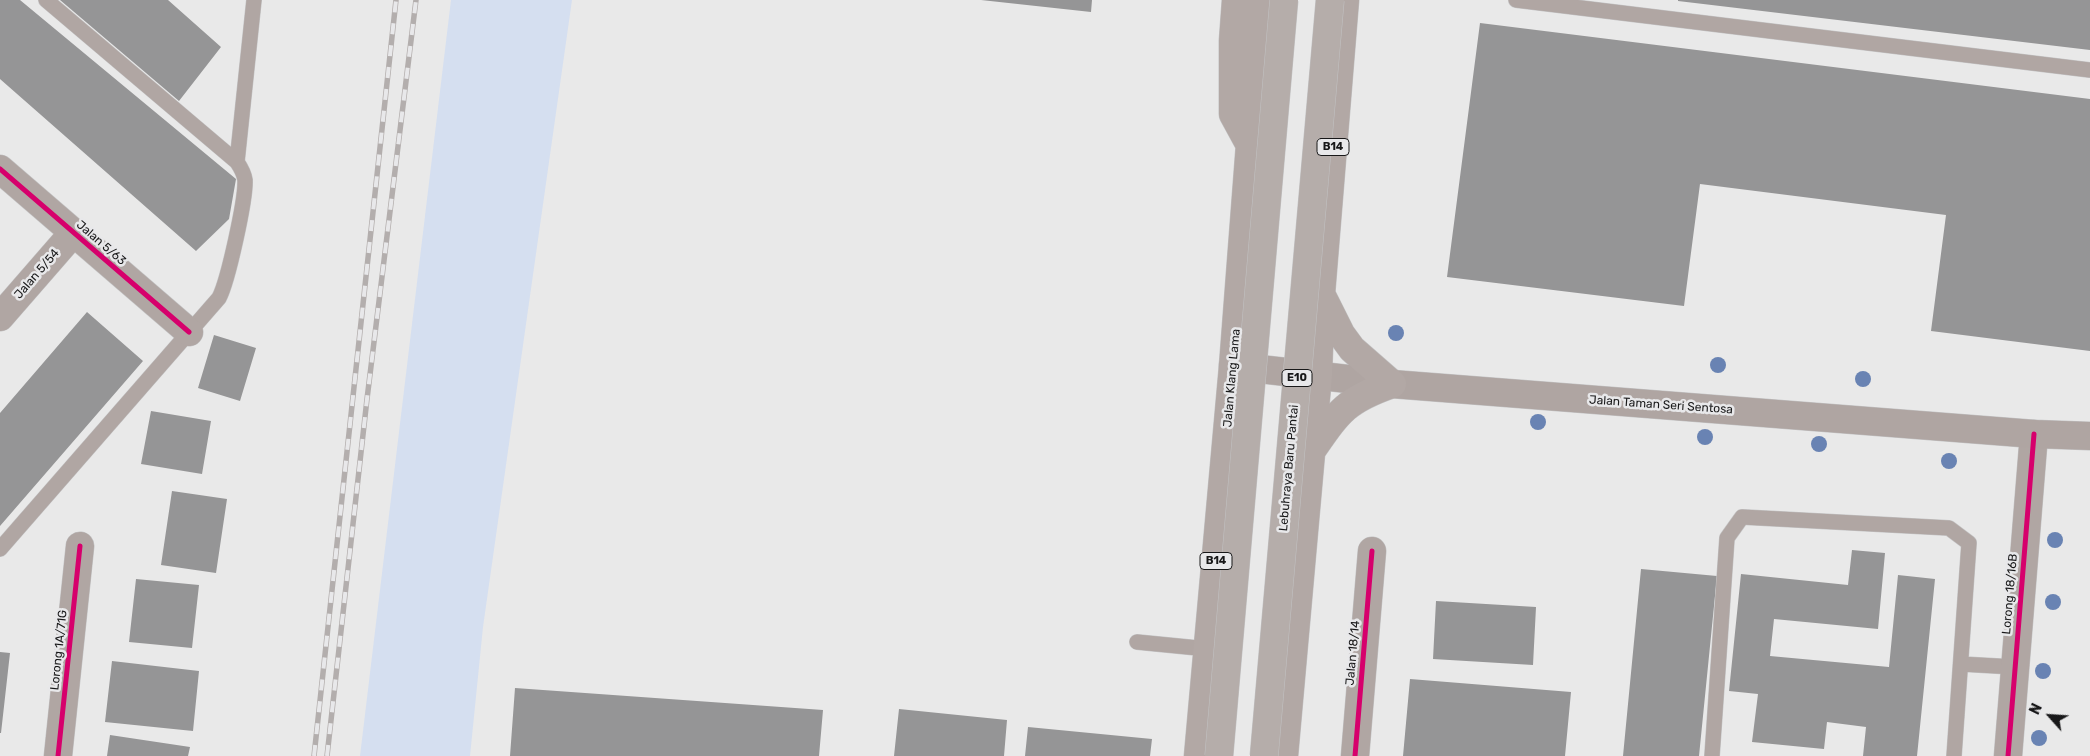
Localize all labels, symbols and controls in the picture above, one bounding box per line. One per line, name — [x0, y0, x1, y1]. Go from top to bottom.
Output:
road number: B14 — [1317, 138, 1349, 156]
street label: Jalan 5/63 — [73, 218, 129, 268]
street label: Jalan 5/54 — [11, 246, 63, 302]
street label: Jalan Klang Lama — [1221, 328, 1243, 428]
road number: E10 — [1282, 369, 1312, 386]
street label: Jalan Taman Seri Sentosa — [1589, 393, 1733, 417]
street label: Lebuhraya Baru Pantai — [1276, 404, 1302, 532]
road number: B14 — [1200, 552, 1232, 570]
street label: Lorong 18/16B — [1999, 553, 2021, 635]
street label: Lorong 1A/71G — [48, 609, 70, 691]
street label: Jalan 18/14 — [1343, 620, 1363, 686]
north arrow — [2025, 691, 2075, 741]
text: N — [2026, 701, 2046, 717]

